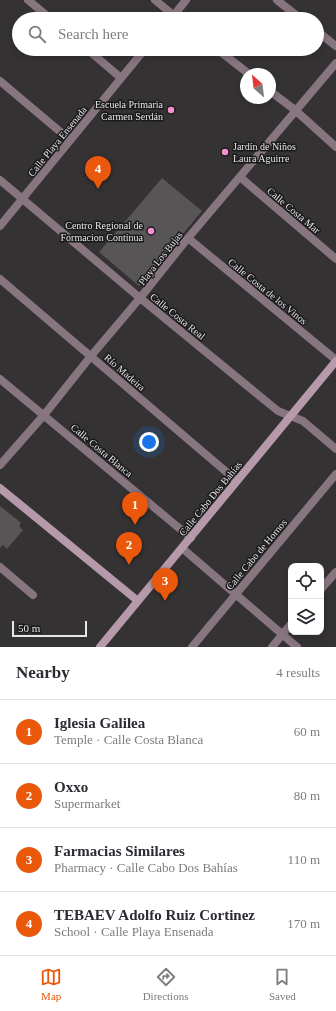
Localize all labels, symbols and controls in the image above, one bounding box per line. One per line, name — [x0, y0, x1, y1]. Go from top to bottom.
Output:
search box — [12, 12, 324, 56]
icon: search — [26, 23, 48, 45]
text: Search here — [58, 26, 128, 42]
north arrow — [240, 68, 276, 104]
place label: Escuela Primaria Carmen Serdán — [95, 99, 164, 122]
street label: Calle Playa Ensenada — [26, 104, 89, 178]
marker: Escuela Primaria Carmen Serdán — [166, 105, 176, 115]
place label: Jardín de Niños Laura Aguirre — [233, 141, 296, 164]
marker: Jardín de Niños Laura Aguirre — [220, 147, 230, 157]
pin: 4 — [85, 156, 111, 189]
street label: Calle Costa Mar — [265, 185, 323, 236]
place label: Centro Regional de Formacion Continua — [61, 220, 144, 243]
marker: Centro Regional de Formacion Continua — [146, 226, 156, 236]
street label: Playa Los Bujas — [136, 229, 185, 287]
street label: Calle Costa de los Vinos — [226, 256, 309, 327]
street label: Calle Costa Real — [148, 291, 207, 342]
street label: Río Madeira — [102, 352, 148, 393]
street label: Calle Costa Blanca — [69, 422, 135, 480]
your location — [139, 432, 159, 452]
street label: Calle Cabo Dos Bahías — [177, 459, 244, 538]
pin: 1 — [122, 492, 148, 525]
street label: Calle Cabo de Hornos — [224, 517, 289, 592]
pin: 2 — [116, 532, 142, 565]
map controls — [288, 563, 324, 635]
button: locate — [288, 563, 324, 599]
pin: 3 — [152, 568, 178, 601]
button: layers — [288, 599, 324, 635]
scale bar — [12, 619, 87, 638]
text: 50 m — [18, 622, 40, 634]
text: Nearby — [16, 663, 70, 682]
text: 4 results — [276, 665, 320, 680]
text: Iglesia Galilea — [54, 715, 145, 731]
text: 1 — [26, 724, 32, 739]
text: 60 m — [294, 724, 320, 739]
text: Temple · Calle Costa Blanca — [54, 732, 203, 747]
text: Oxxo — [54, 779, 88, 795]
text: 2 — [26, 788, 32, 803]
text: 80 m — [294, 788, 320, 803]
text: Supermarket — [54, 796, 120, 811]
text: Farmacias Similares — [54, 843, 185, 859]
text: 3 — [26, 852, 32, 867]
text: 110 m — [288, 852, 320, 867]
text: Pharmacy · Calle Cabo Dos Bahías — [54, 860, 238, 875]
text: TEBAEV Adolfo Ruiz Cortinez — [54, 907, 255, 923]
text: 4 — [26, 916, 32, 931]
text: 170 m — [287, 916, 320, 931]
text: School · Calle Playa Ensenada — [54, 924, 214, 939]
tab: Map — [40, 966, 62, 1002]
tab: Directions — [143, 966, 188, 1002]
tab: Saved — [269, 966, 296, 1002]

